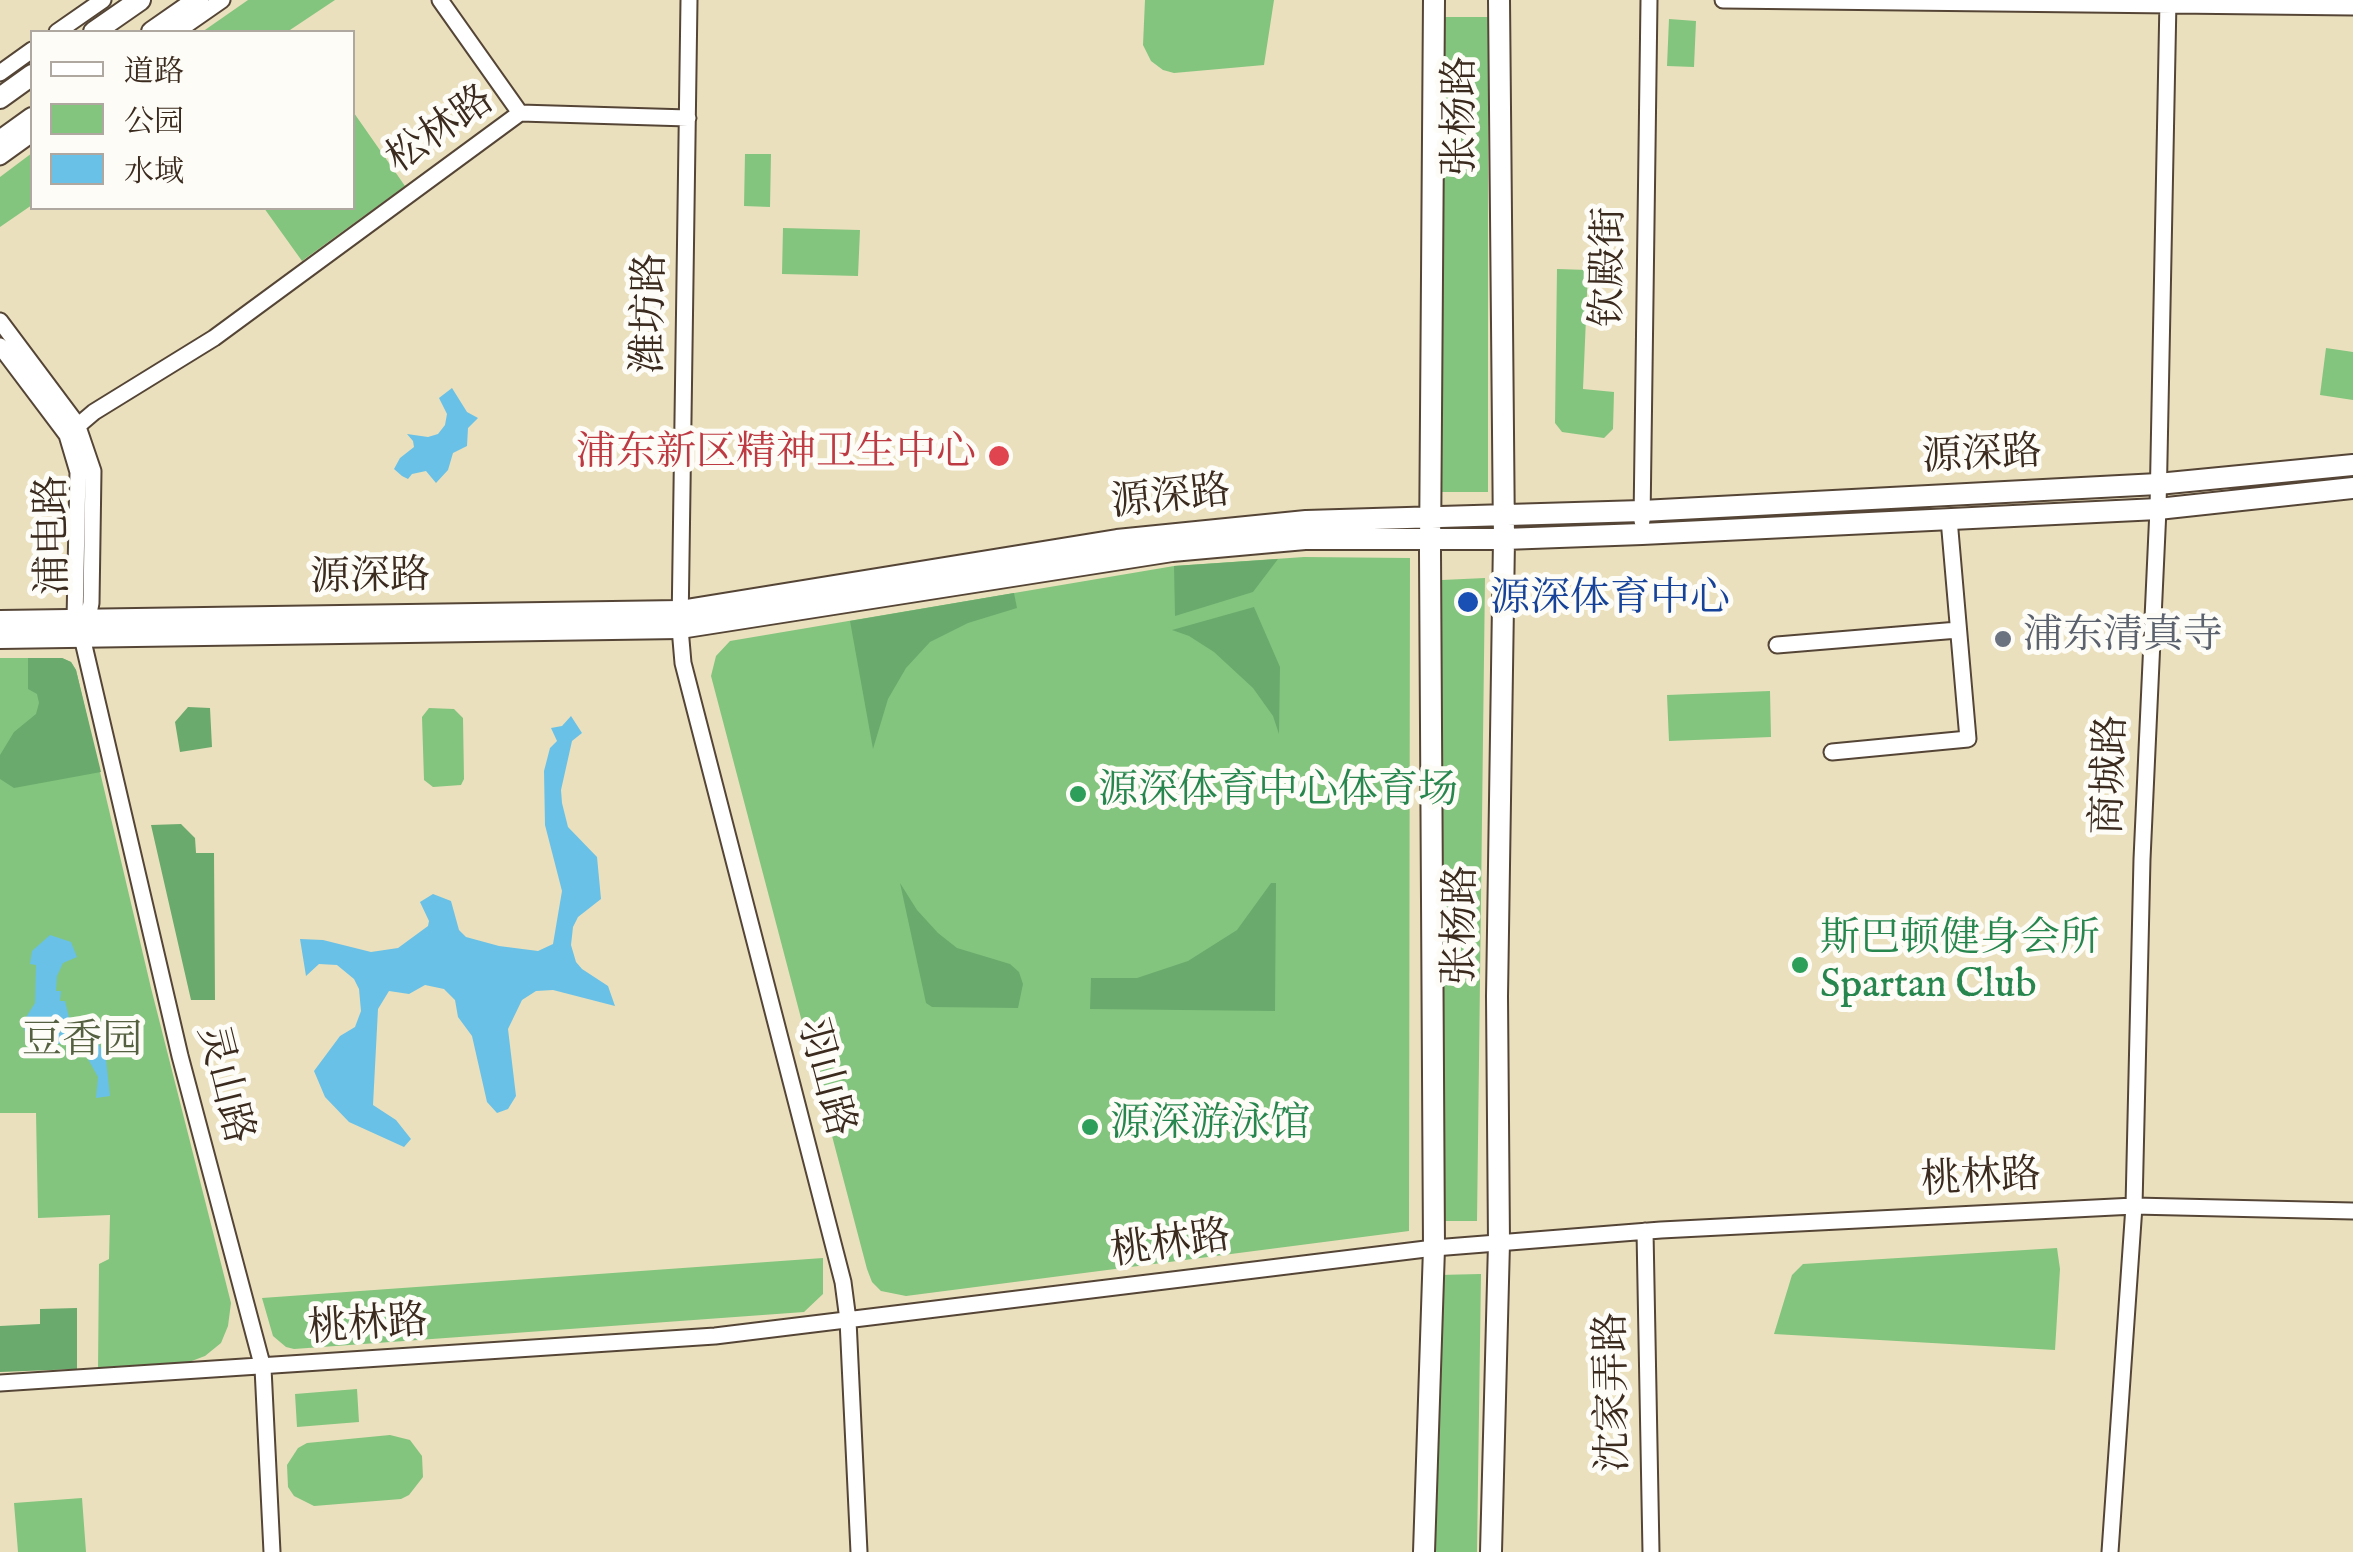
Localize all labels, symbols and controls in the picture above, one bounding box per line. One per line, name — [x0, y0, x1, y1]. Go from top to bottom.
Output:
legend — [30, 30, 355, 210]
text: 道路 — [124, 54, 184, 92]
street label: 张杨路 — [1440, 56, 1488, 176]
street label: 松林路 — [379, 78, 505, 186]
text: 公园 — [124, 104, 184, 142]
text: 水域 — [124, 154, 184, 192]
street label: 钦殿街 — [1587, 207, 1637, 327]
street label: 潍坊路 — [628, 253, 678, 373]
street label: 源深路 — [1921, 431, 2043, 485]
place label: 浦东新区精神卫生中心 — [576, 432, 976, 480]
marker: 浦东新区精神卫生中心 — [986, 443, 1012, 469]
street label: 源深路 — [1109, 470, 1233, 530]
street label: 浦电路 — [31, 475, 81, 595]
street label: 源深路 — [310, 555, 430, 605]
place label: 源深体育中心 — [1490, 578, 1730, 626]
marker: 源深体育中心 — [1455, 589, 1481, 615]
place label: 浦东清真寺 — [2023, 615, 2223, 663]
marker: 浦东清真寺 — [1992, 628, 2014, 650]
street label: 商城路 — [2087, 714, 2139, 836]
place label: 源深体育中心体育场 — [1098, 770, 1458, 818]
marker: 源深体育中心体育场 — [1067, 783, 1089, 805]
street label: 张杨路 — [1439, 865, 1489, 985]
place label: 斯巴顿健身会所 Spartan Club — [1820, 918, 2100, 1012]
marker: 斯巴顿健身会所 Spartan Club — [1789, 954, 1811, 976]
street label: 羽山路 — [784, 1014, 862, 1142]
park label: 豆香园 — [22, 1020, 142, 1068]
street label: 灵山路 — [184, 1021, 260, 1149]
place label: 源深游泳馆 — [1110, 1103, 1310, 1151]
marker: 源深游泳馆 — [1079, 1116, 1101, 1138]
street label: 桃林路 — [1920, 1154, 2042, 1208]
street label: 桃林路 — [1108, 1215, 1234, 1279]
street label: 桃林路 — [306, 1300, 430, 1356]
street label: 沈家弄路 — [1591, 1312, 1641, 1472]

